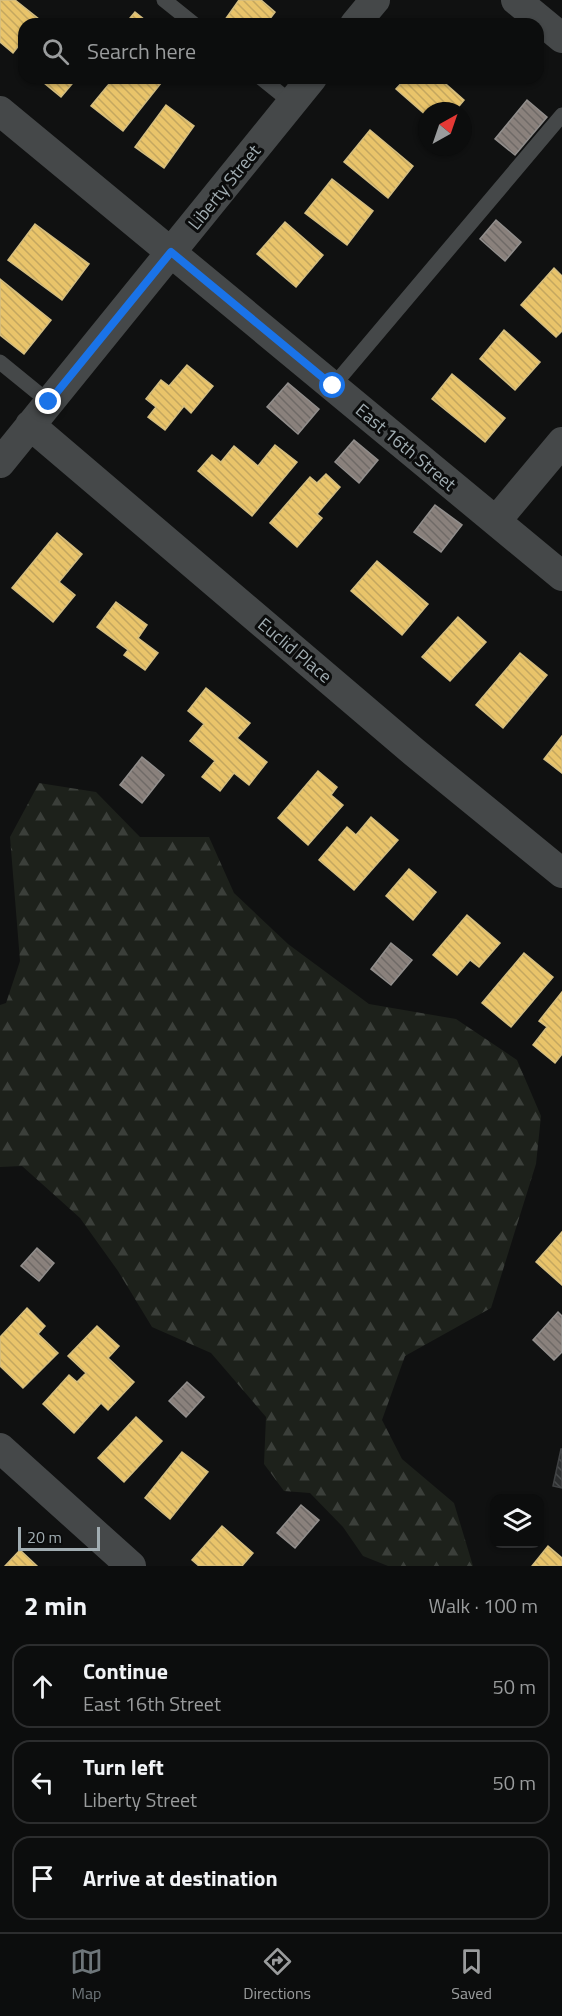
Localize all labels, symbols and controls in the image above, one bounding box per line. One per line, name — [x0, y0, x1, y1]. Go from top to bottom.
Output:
search box — [18, 18, 544, 84]
text: Search here — [87, 34, 196, 68]
icon: search — [39, 35, 72, 68]
north arrow — [418, 102, 472, 156]
street label: Liberty Street — [181, 138, 267, 235]
route start — [319, 372, 345, 398]
route end — [35, 388, 61, 414]
street label: East 16th Street — [350, 397, 463, 498]
street label: Euclid Place — [252, 611, 338, 689]
map controls — [490, 1494, 544, 1548]
button: layers — [490, 1494, 544, 1548]
scale bar — [18, 1524, 100, 1552]
text: 20 m — [27, 1525, 62, 1549]
text: 2 min — [24, 1586, 87, 1625]
text: Walk · 100 m — [429, 1590, 538, 1621]
text: Continue — [83, 1654, 168, 1688]
icon: ahead — [26, 1670, 59, 1703]
text: 50 m — [492, 1671, 536, 1702]
text: East 16th Street — [83, 1688, 221, 1719]
text: Turn left — [83, 1750, 164, 1784]
icon: left — [26, 1766, 59, 1799]
text: 50 m — [492, 1767, 536, 1798]
text: Liberty Street — [83, 1784, 197, 1815]
text: Arrive at destination — [83, 1861, 278, 1895]
icon: arrive — [26, 1862, 59, 1895]
tab: Map — [70, 1945, 103, 2005]
tab: Directions — [243, 1945, 311, 2005]
tab: Saved — [451, 1945, 492, 2005]

